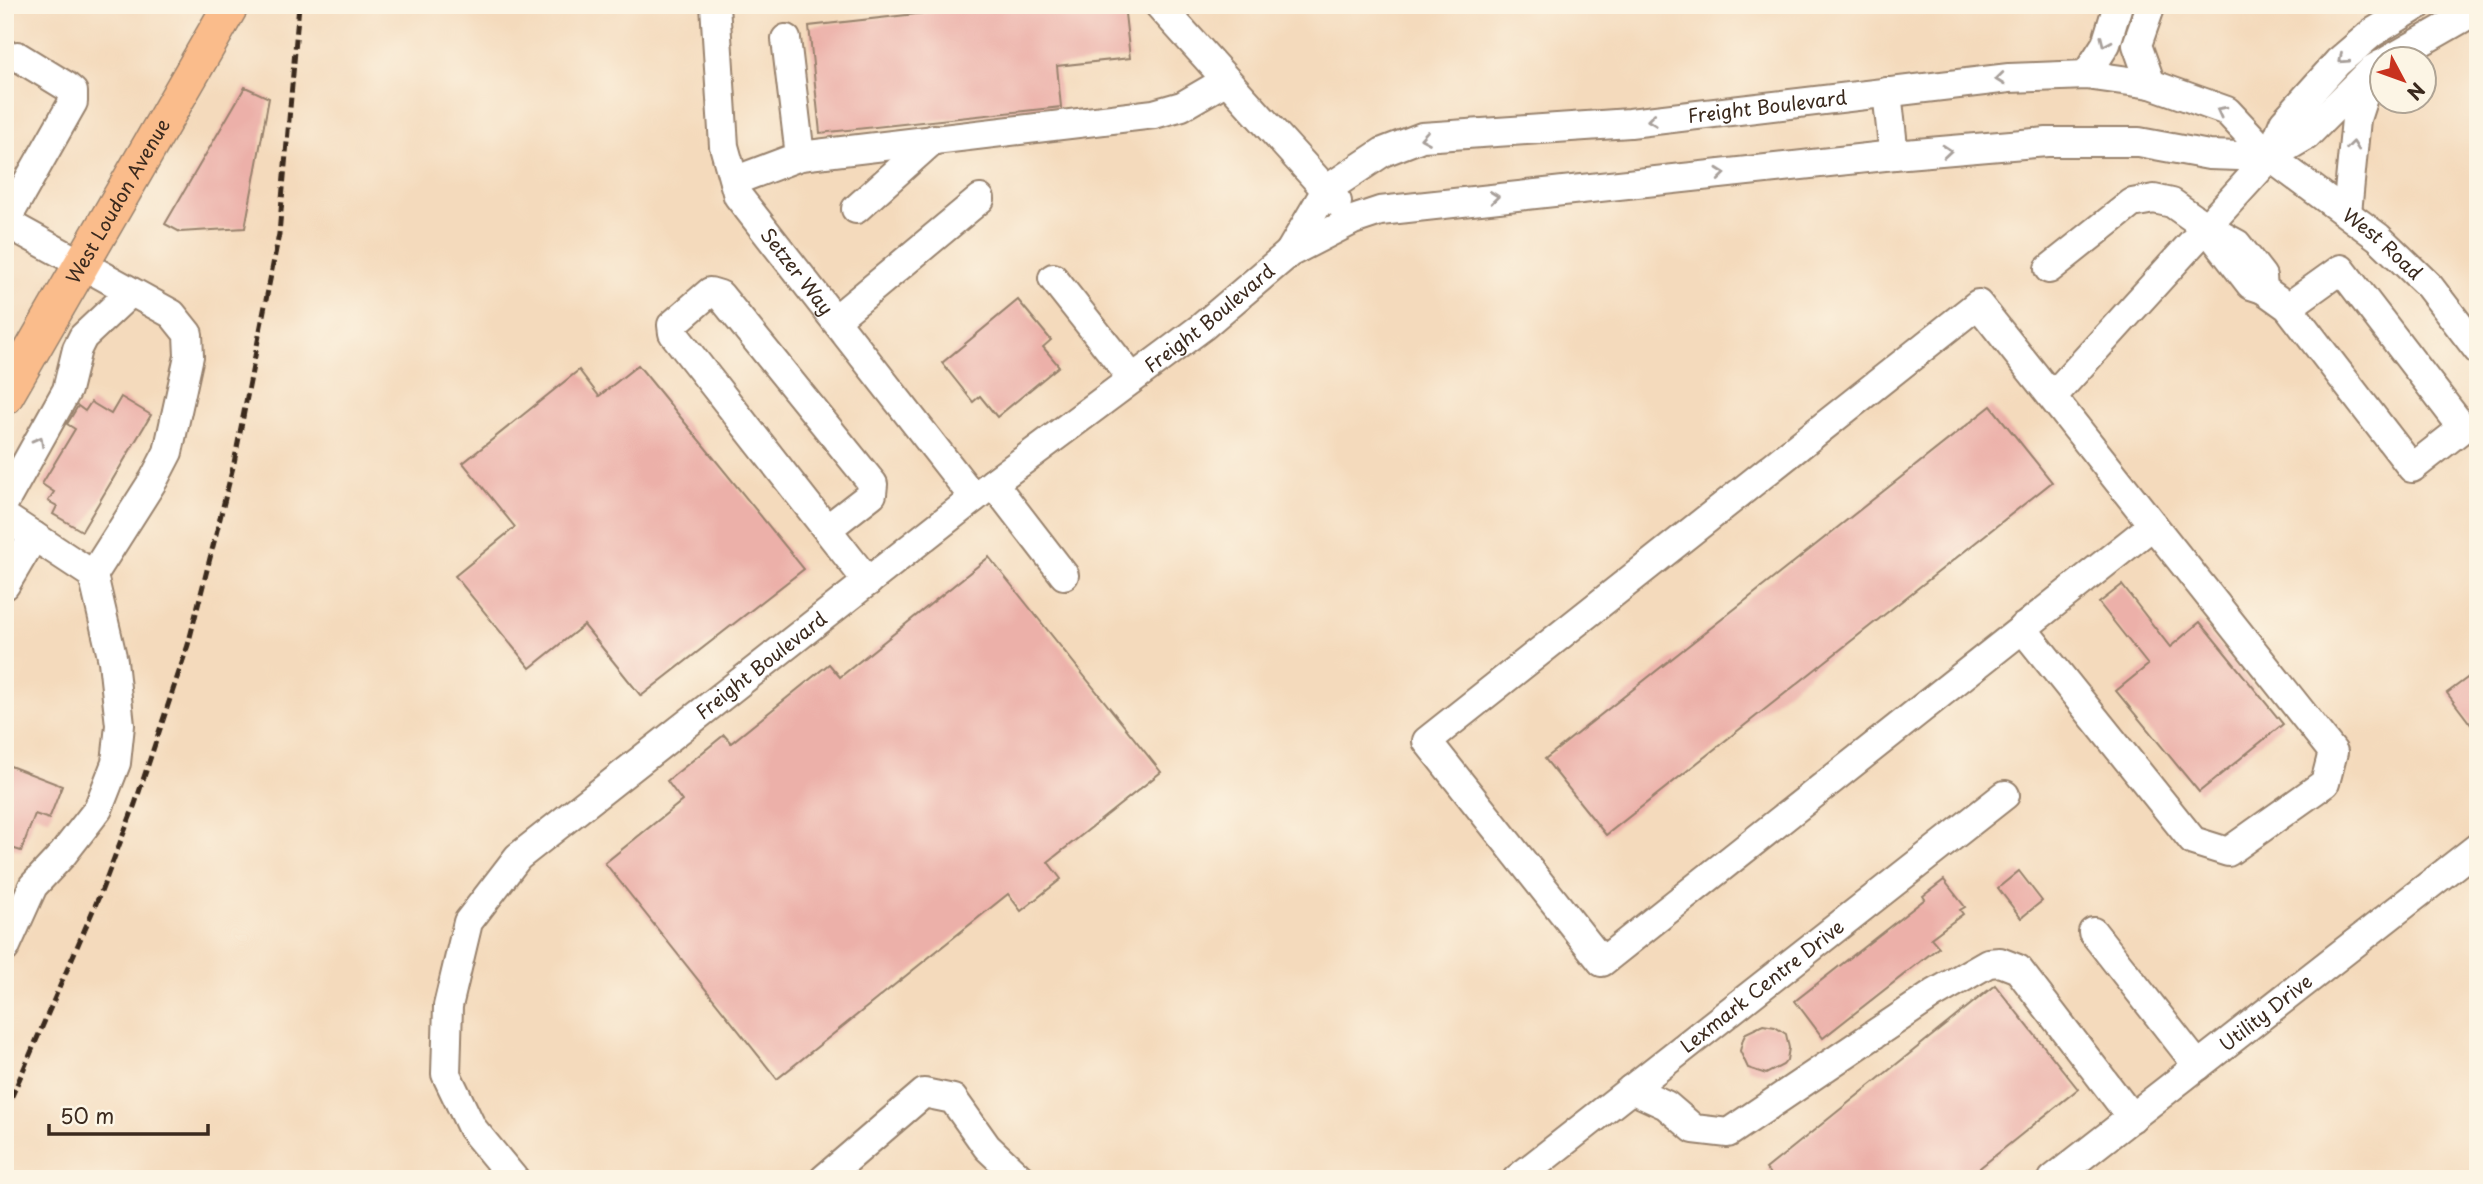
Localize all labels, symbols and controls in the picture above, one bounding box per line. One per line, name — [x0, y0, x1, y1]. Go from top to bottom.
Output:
one-way arrow — [2099, 35, 2113, 47]
north arrow — [2368, 46, 2438, 116]
one-way arrow — [2338, 51, 2351, 63]
one-way arrow — [1994, 72, 2005, 87]
text: N — [2401, 77, 2432, 107]
street label: Freight Boulevard — [1686, 82, 1849, 129]
one-way arrow — [2216, 105, 2229, 119]
street label: West Loudon Avenue — [58, 113, 176, 289]
one-way arrow — [1646, 113, 1658, 128]
one-way arrow — [1419, 130, 1431, 145]
one-way arrow — [2345, 140, 2360, 151]
one-way arrow — [1942, 144, 1953, 159]
one-way arrow — [1715, 167, 1727, 182]
one-way arrow — [1489, 190, 1500, 205]
street label: West Road — [2337, 201, 2429, 286]
street label: Setzer Way — [755, 221, 841, 321]
street label: Freight Boulevard — [1138, 256, 1280, 379]
one-way arrow — [31, 436, 44, 449]
street label: Freight Boulevard — [689, 604, 832, 725]
street label: Lexmark Centre Drive — [1674, 912, 1849, 1059]
street label: Utility Drive — [2213, 967, 2318, 1057]
scale bar — [49, 1093, 208, 1137]
text: 50 m — [60, 1099, 114, 1131]

